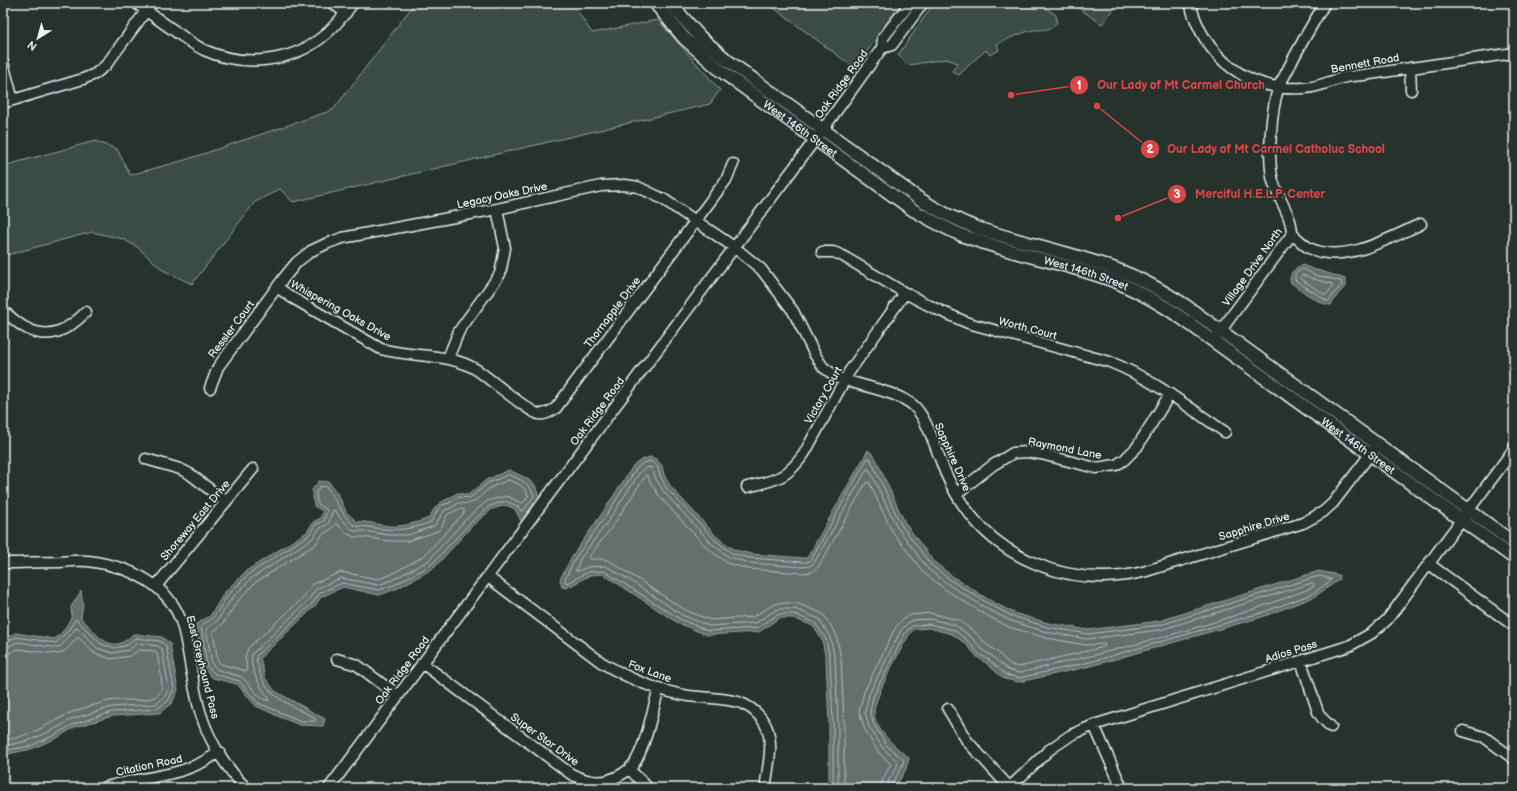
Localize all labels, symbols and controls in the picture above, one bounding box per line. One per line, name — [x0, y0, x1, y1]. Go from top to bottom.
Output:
north arrow — [18, 18, 58, 58]
text: N — [25, 38, 39, 53]
street label: Oak Ridge Road — [812, 47, 871, 121]
street label: Bennett Road — [1330, 51, 1400, 76]
callout: Our Lady of Mt Carmel Church — [1069, 73, 1272, 97]
text: 1 — [1076, 78, 1082, 93]
text: Our Lady of Mt Carmel Church — [1097, 78, 1265, 93]
street label: West 146th Street — [761, 98, 840, 160]
callout: Our Lady of Mt Carmel Catholuc School — [1140, 137, 1393, 161]
text: 2 — [1146, 142, 1154, 157]
text: Our Lady of Mt Carmel Catholuc School — [1167, 142, 1385, 157]
street label: Legacy Oaks Drive — [456, 179, 549, 211]
callout: Merciful H.E.L.P. Center — [1167, 182, 1333, 206]
text: 3 — [1173, 187, 1181, 202]
text: Merciful H.E.L.P. Center — [1195, 187, 1325, 202]
street label: Village Drive North — [1220, 226, 1285, 309]
street label: West 146th Street — [1042, 254, 1131, 294]
street label: Thornapple Drive — [581, 274, 644, 350]
street label: Whispering Oaks Drive — [288, 277, 394, 344]
street label: Ressler Court — [206, 297, 258, 361]
street label: Worth Court — [997, 314, 1059, 343]
street label: Victory Court — [802, 364, 845, 426]
street label: Oak Ridge Road — [568, 375, 627, 448]
street label: West 146th Street — [1318, 415, 1398, 477]
street label: Sapphire Drive — [932, 421, 974, 494]
street label: Raymond Lane — [1027, 435, 1103, 462]
street label: Shoreway East Drive — [158, 477, 233, 563]
street label: Sapphire Drive — [1217, 509, 1292, 543]
street label: East Greyhound Pass — [183, 614, 222, 721]
street label: Oak Ridge Road — [373, 634, 432, 707]
street label: Adios Pass — [1264, 637, 1319, 666]
street label: Fox Lane — [626, 658, 674, 685]
street label: Super Star Drive — [508, 710, 582, 769]
street label: Citation Road — [115, 752, 184, 779]

